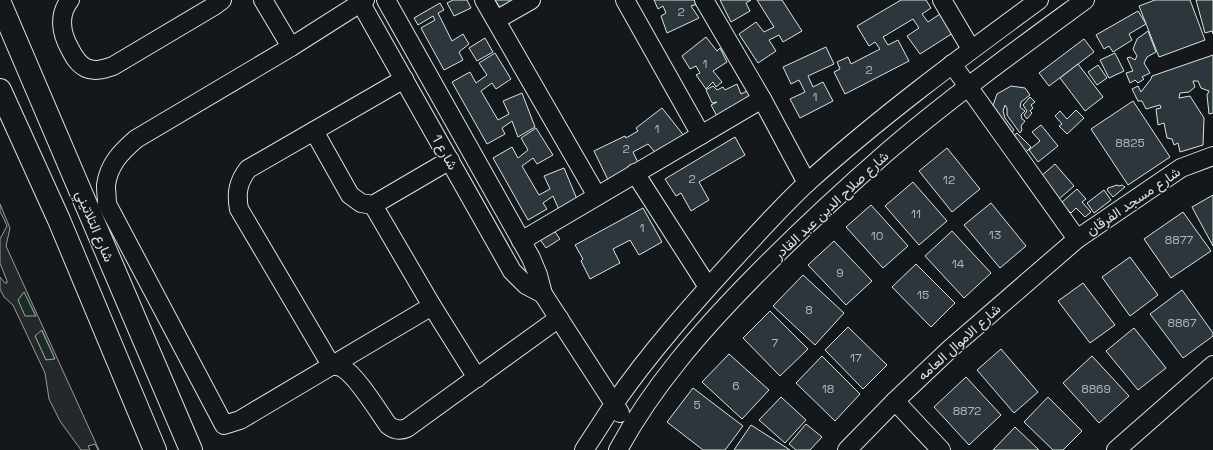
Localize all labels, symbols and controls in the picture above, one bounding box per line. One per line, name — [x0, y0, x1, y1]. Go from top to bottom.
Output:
house number: 2 — [677, 4, 685, 20]
house number: 1 — [702, 56, 708, 72]
house number: 2 — [865, 62, 873, 78]
house number: 1 — [812, 89, 818, 105]
house number: 1 — [654, 121, 660, 137]
street label: شارع 1 — [426, 131, 462, 174]
house number: 8825 — [1115, 135, 1145, 151]
house number: 2 — [622, 141, 630, 157]
street label: شارع صلاح الدين عبد القادر — [769, 147, 894, 265]
street label: شارع مسجد الفرقان — [1082, 163, 1185, 241]
house number: 2 — [688, 171, 696, 187]
house number: 12 — [943, 172, 955, 188]
street label: شارع التلاتيني — [69, 187, 118, 266]
house number: 11 — [911, 206, 921, 222]
house number: 1 — [639, 220, 645, 236]
house number: 13 — [989, 227, 1001, 243]
house number: 10 — [871, 228, 883, 244]
house number: 8877 — [1165, 232, 1193, 248]
house number: 14 — [952, 256, 965, 272]
house number: 9 — [836, 265, 844, 281]
house number: 15 — [917, 287, 929, 303]
street label: شارع الاموال العامه — [914, 300, 1006, 386]
house number: 8 — [805, 302, 813, 318]
house number: 8867 — [1168, 315, 1197, 331]
house number: 7 — [772, 335, 779, 351]
house number: 17 — [850, 350, 862, 366]
house number: 6 — [732, 378, 740, 394]
house number: 18 — [822, 381, 834, 397]
house number: 8869 — [1081, 381, 1111, 397]
house number: 5 — [693, 397, 701, 413]
house number: 8872 — [953, 403, 981, 419]

